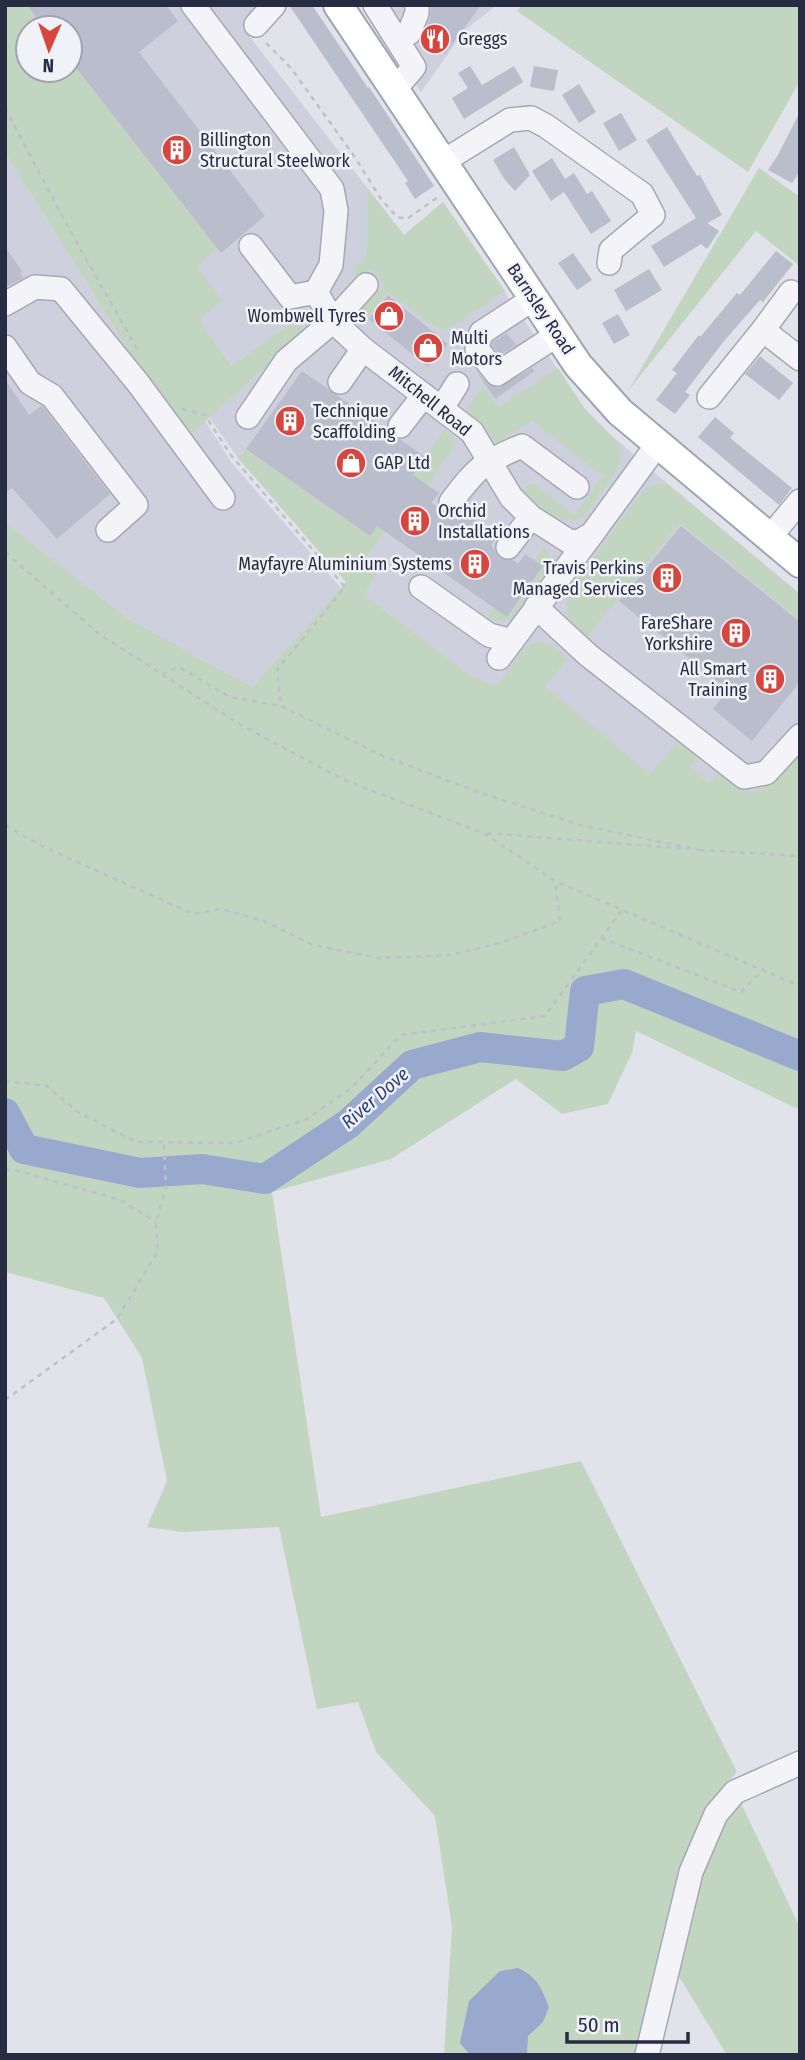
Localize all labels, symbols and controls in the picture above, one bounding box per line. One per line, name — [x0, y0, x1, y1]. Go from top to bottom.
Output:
north arrow — [14, 14, 84, 84]
restaurant icon: Greggs — [418, 22, 452, 56]
place label: Greggs — [458, 28, 508, 50]
text: N — [42, 54, 55, 77]
place label: Billington Structural Steelwork — [200, 129, 350, 172]
building icon: Billington Structural Steelwork — [160, 133, 194, 167]
street label: Barnsley Road — [502, 259, 580, 359]
shop icon: Wombwell Tyres — [372, 299, 406, 333]
place label: Wombwell Tyres — [247, 305, 366, 327]
place label: Multi Motors — [451, 327, 502, 370]
shop icon: Multi Motors — [411, 331, 445, 365]
street label: Mitchell Road — [384, 361, 476, 441]
place label: Technique Scaffolding — [313, 400, 396, 443]
building icon: Technique Scaffolding — [273, 404, 307, 438]
shop icon: GAP Ltd — [334, 446, 368, 480]
place label: GAP Ltd — [374, 452, 430, 474]
place label: Orchid Installations — [438, 500, 530, 543]
building icon: Orchid Installations — [398, 504, 432, 538]
building icon: Mayfayre Aluminium Systems — [458, 547, 492, 581]
place label: Mayfayre Aluminium Systems — [238, 553, 452, 575]
place label: Travis Perkins Managed Services — [513, 557, 644, 600]
building icon: Travis Perkins Managed Services — [650, 561, 684, 595]
place label: FareShare Yorkshire — [641, 612, 713, 655]
building icon: FareShare Yorkshire — [719, 616, 753, 650]
place label: All Smart Training — [680, 658, 748, 701]
building icon: All Smart Training — [753, 662, 787, 696]
water label: River Dove — [337, 1062, 413, 1134]
scale bar — [567, 2000, 688, 2044]
text: 50 m — [578, 2012, 620, 2038]

